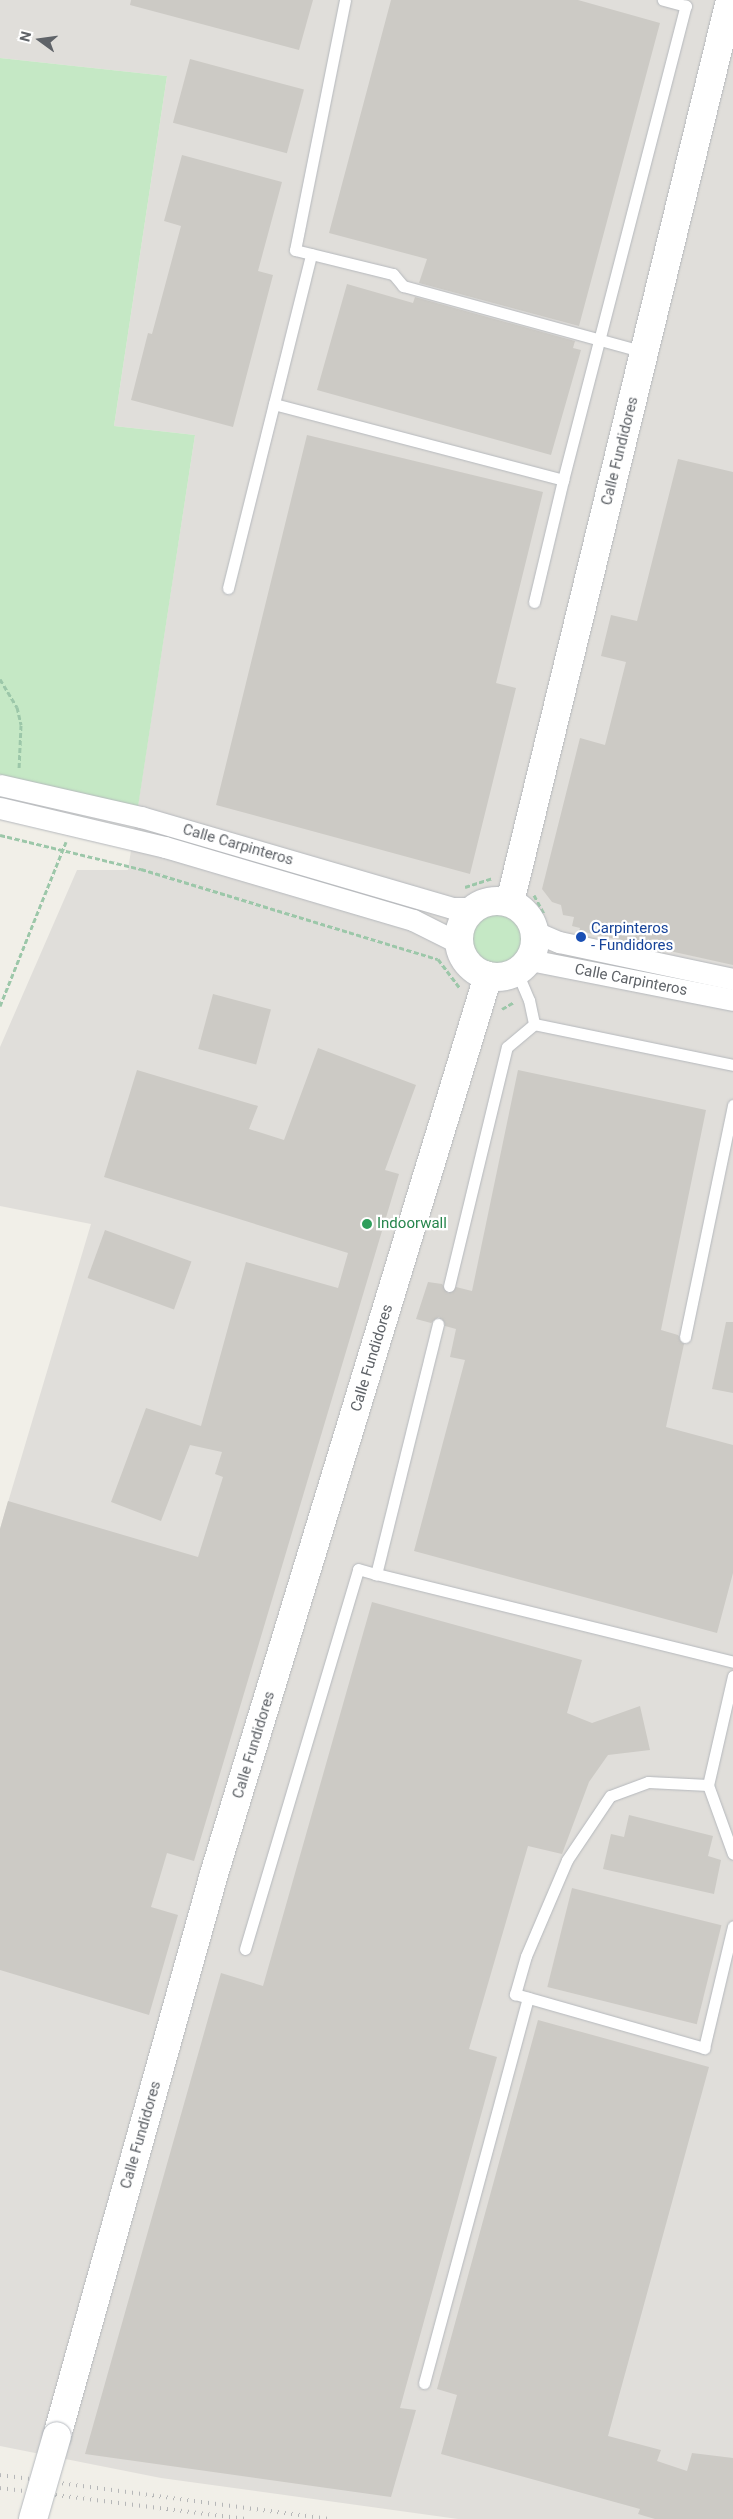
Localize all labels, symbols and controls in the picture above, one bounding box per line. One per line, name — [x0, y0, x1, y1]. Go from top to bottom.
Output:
north arrow — [15, 15, 65, 65]
text: N — [16, 30, 34, 43]
street label: Calle Fundidores — [598, 395, 642, 507]
street label: Calle Carpinteros — [181, 821, 295, 869]
place label: Carpinteros - Fundidores — [591, 919, 673, 954]
marker: Carpinteros - Fundidores — [575, 931, 587, 943]
street label: Calle Carpinteros — [573, 960, 689, 1000]
place label: Indoorwall — [377, 1215, 447, 1233]
marker: Indoorwall — [361, 1218, 373, 1230]
street label: Calle Fundidores — [347, 1302, 397, 1414]
street label: Calle Fundidores — [229, 1689, 279, 1801]
street label: Calle Fundidores — [117, 2079, 165, 2191]

